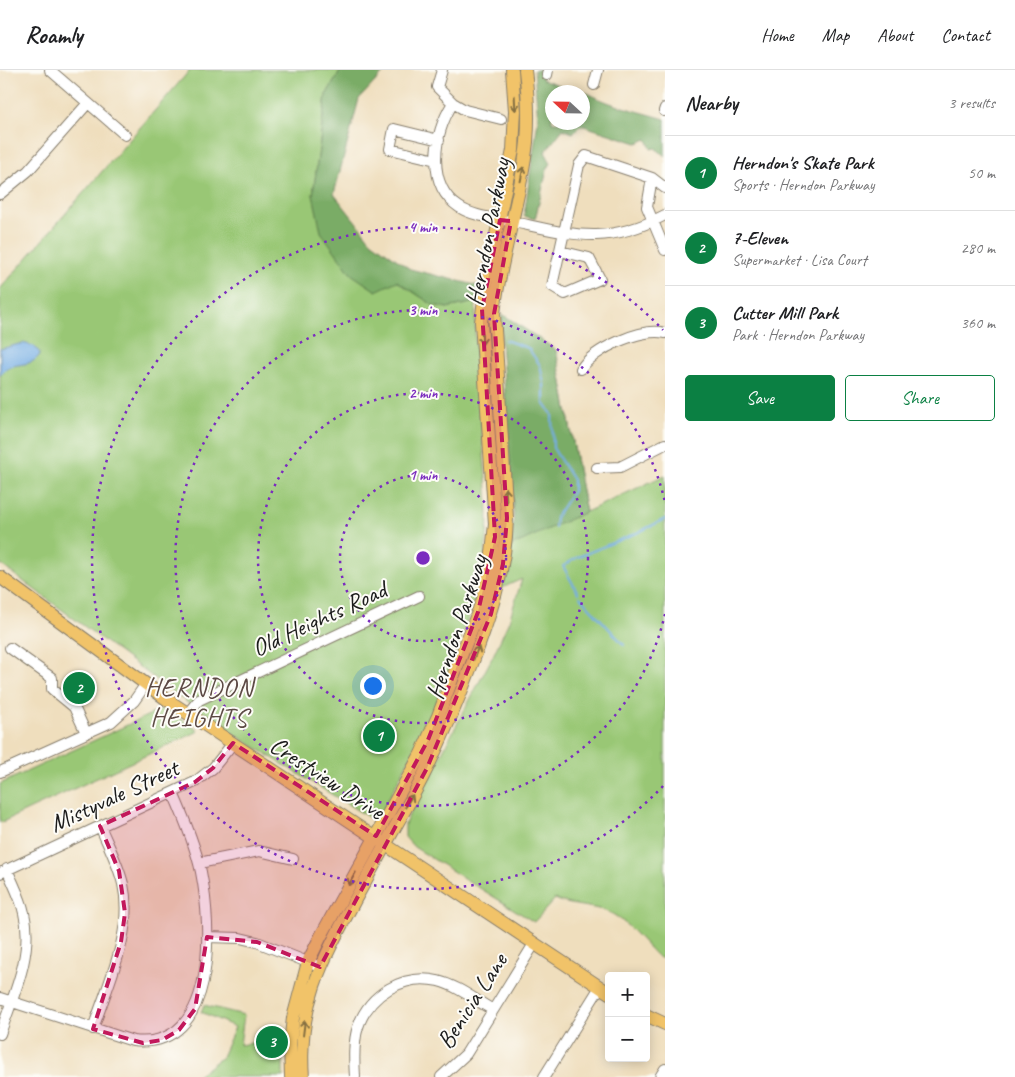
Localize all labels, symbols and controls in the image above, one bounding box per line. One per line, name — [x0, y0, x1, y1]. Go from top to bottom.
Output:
text: Roamly — [25, 20, 82, 50]
text: Home — [761, 24, 794, 46]
text: Map — [822, 24, 849, 46]
text: About — [877, 24, 913, 46]
text: Contact — [941, 24, 990, 46]
north arrow — [545, 85, 590, 130]
text: Nearby — [685, 90, 738, 116]
text: 3 results — [948, 93, 995, 113]
one-way arrow — [510, 95, 519, 111]
text: Herndon's Skate Park — [732, 151, 874, 175]
street label: Herndon Parkway — [458, 154, 518, 309]
text: 1 — [697, 163, 705, 183]
text: 50 m — [968, 163, 995, 183]
one-way arrow — [518, 166, 527, 182]
text: Sports · Herndon Parkway — [732, 175, 875, 195]
text: 4 min — [409, 218, 438, 237]
text: 7-Eleven — [732, 226, 788, 250]
text: 2 — [697, 238, 705, 258]
text: 280 m — [961, 238, 995, 258]
text: Supermarket · Lisa Court — [732, 250, 867, 270]
text: 3 min — [409, 301, 438, 320]
text: Cutter Mill Park — [732, 301, 838, 325]
text: 3 — [697, 313, 705, 333]
text: 360 m — [961, 313, 995, 333]
text: Park · Herndon Parkway — [732, 325, 864, 345]
one-way arrow — [477, 328, 487, 344]
button: Save — [685, 375, 835, 421]
button: Share — [845, 375, 995, 421]
text: 2 min — [409, 384, 438, 403]
text: 1 min — [409, 466, 438, 485]
one-way arrow — [501, 487, 510, 503]
centre of rings — [414, 549, 432, 567]
street label: Herndon Parkway — [419, 549, 496, 703]
street label: Old Heights Road — [247, 572, 395, 664]
one-way arrow — [472, 645, 481, 661]
pin: 2 — [63, 669, 95, 707]
district label: HERNDON HEIGHTS — [145, 671, 257, 734]
your location — [360, 673, 386, 699]
pin: 1 — [363, 717, 395, 755]
street label: Crestview Drive — [264, 729, 392, 828]
street label: Mistyvale Street — [44, 751, 186, 840]
one-way arrow — [405, 794, 415, 808]
one-way arrow — [346, 871, 356, 886]
street label: Benicia Lane — [429, 946, 516, 1055]
map controls — [605, 972, 650, 1062]
button: + — [605, 972, 650, 1017]
button: − — [605, 1017, 650, 1062]
one-way arrow — [299, 1021, 309, 1037]
pin: 3 — [256, 1023, 288, 1061]

